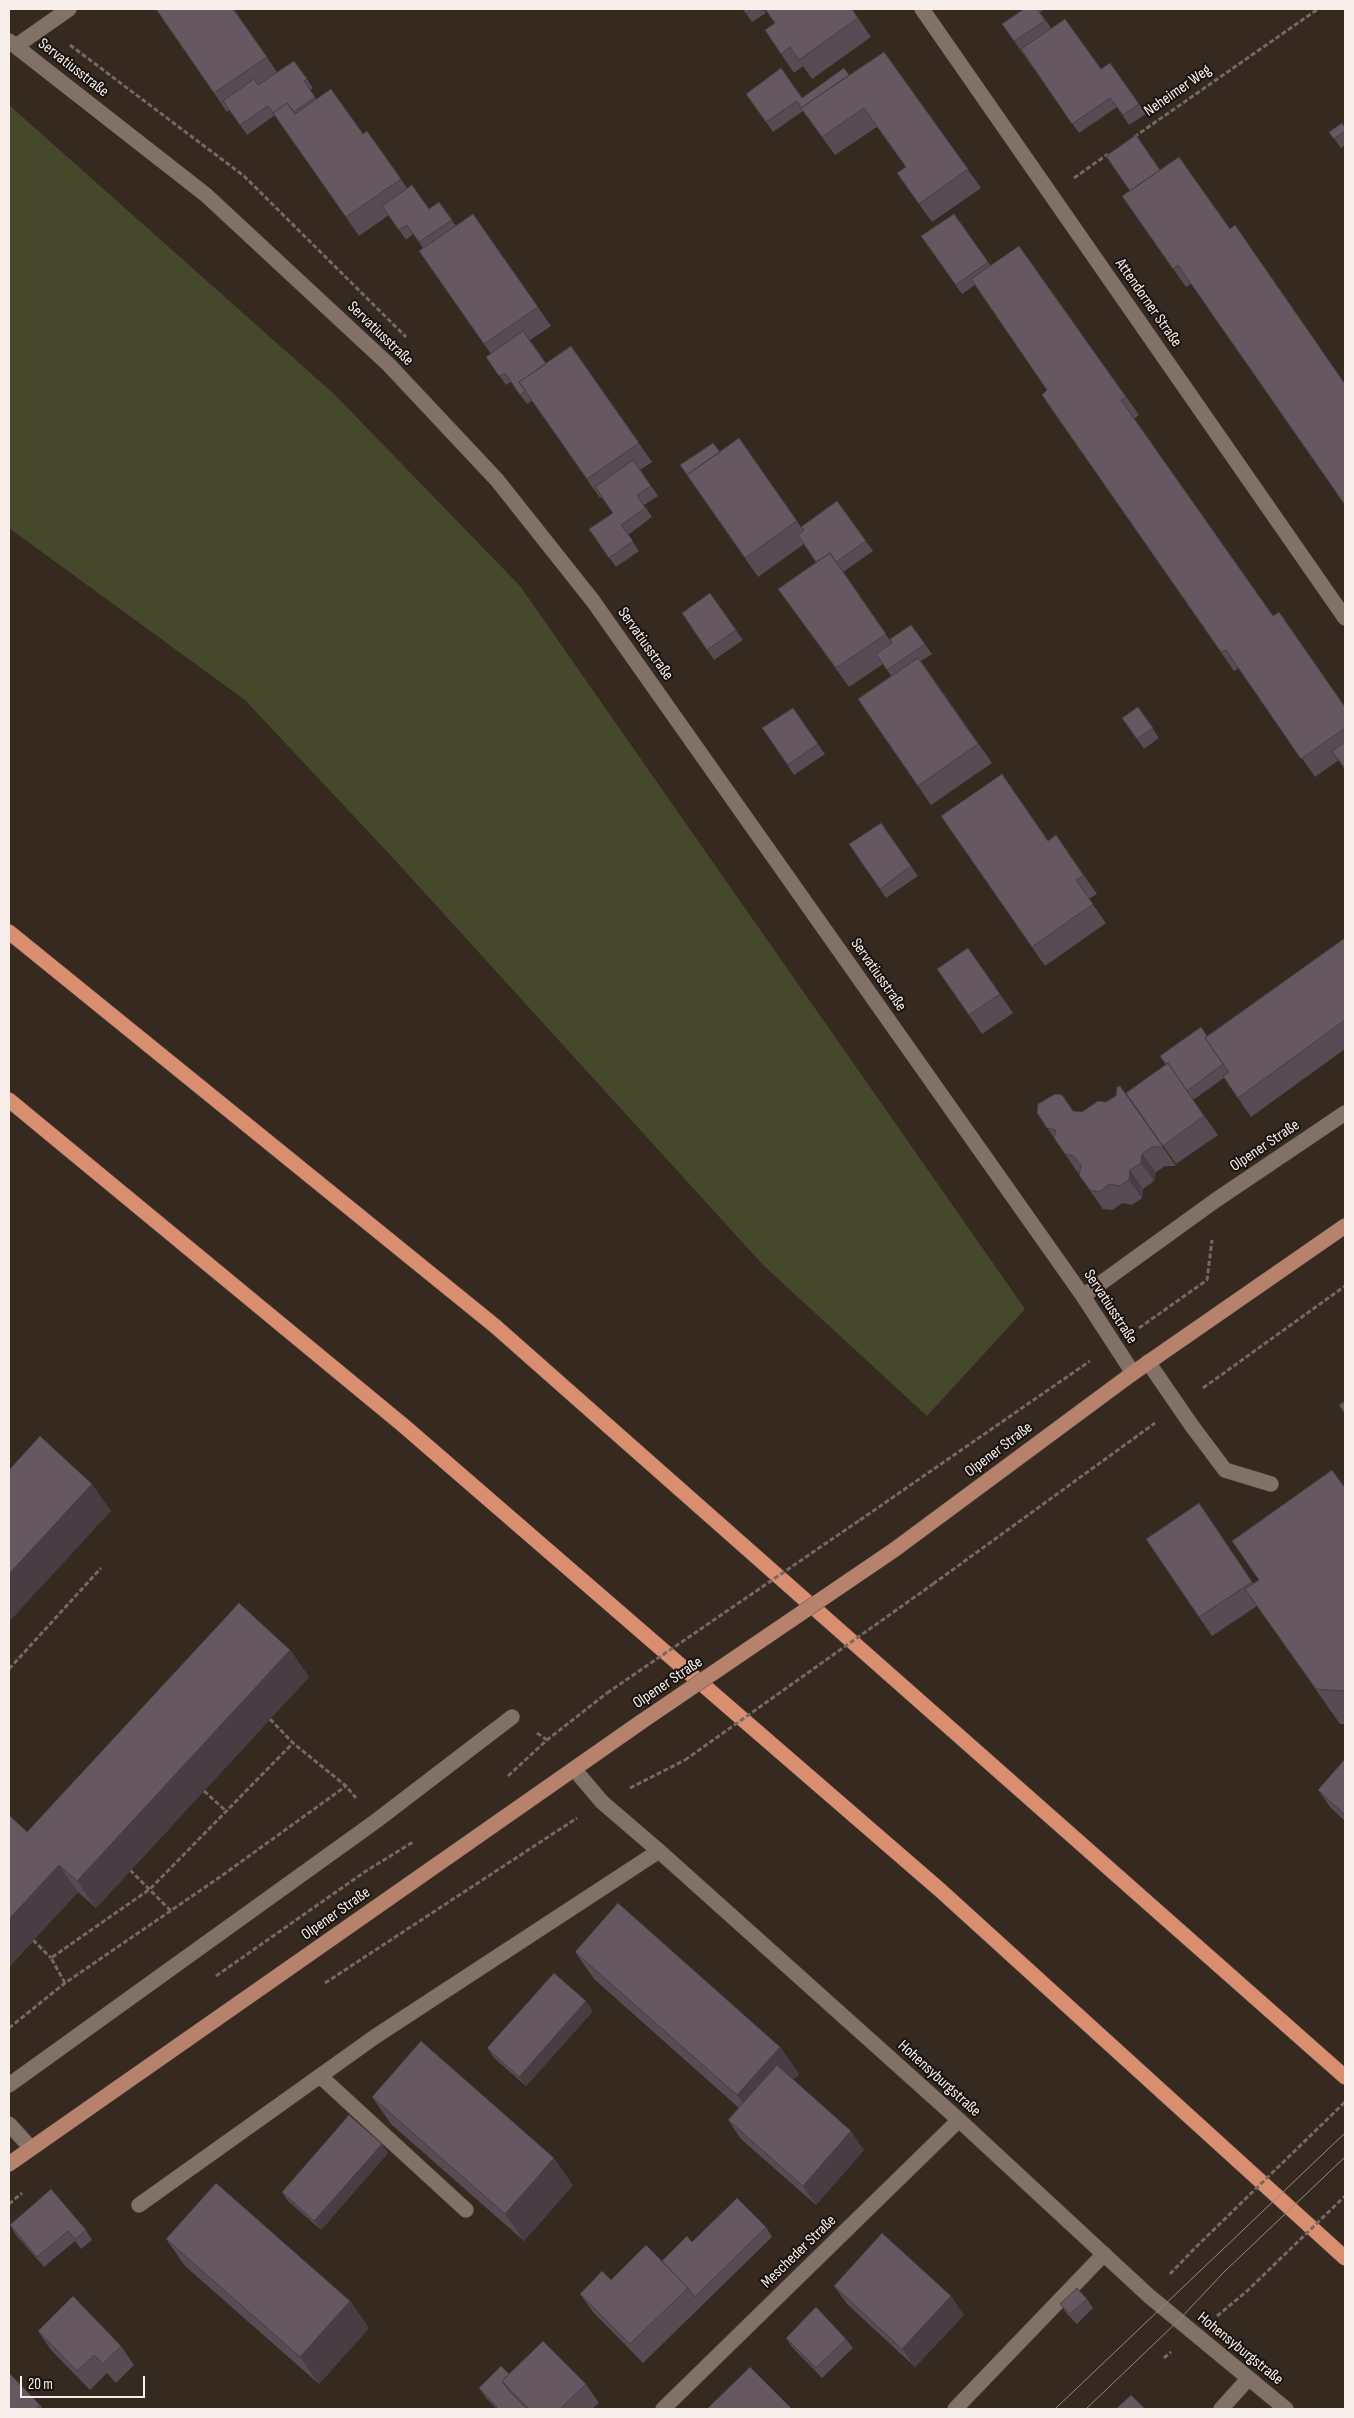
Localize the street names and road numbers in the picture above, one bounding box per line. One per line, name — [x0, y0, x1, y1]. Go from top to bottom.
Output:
street label: Servatiusstraße — [34, 34, 112, 102]
street label: Neheimer Weg — [1141, 61, 1215, 121]
street label: Attendorner Straße — [1110, 255, 1186, 351]
street label: Servatiusstraße — [343, 298, 417, 370]
street label: Servatiusstraße — [613, 604, 677, 684]
street label: Servatiusstraße — [846, 935, 910, 1015]
street label: Olpener Straße — [1227, 1116, 1303, 1176]
street label: Servatiusstraße — [1079, 1266, 1141, 1348]
street label: Olpener Straße — [961, 1418, 1037, 1482]
street label: Olpener Straße — [630, 1653, 706, 1713]
street label: Olpener Straße — [298, 1883, 374, 1945]
street label: Hohensyburgstraße — [894, 2037, 984, 2121]
street label: Mescheder Straße — [757, 2211, 841, 2293]
street label: Hohensyburgstraße — [1193, 2309, 1287, 2389]

